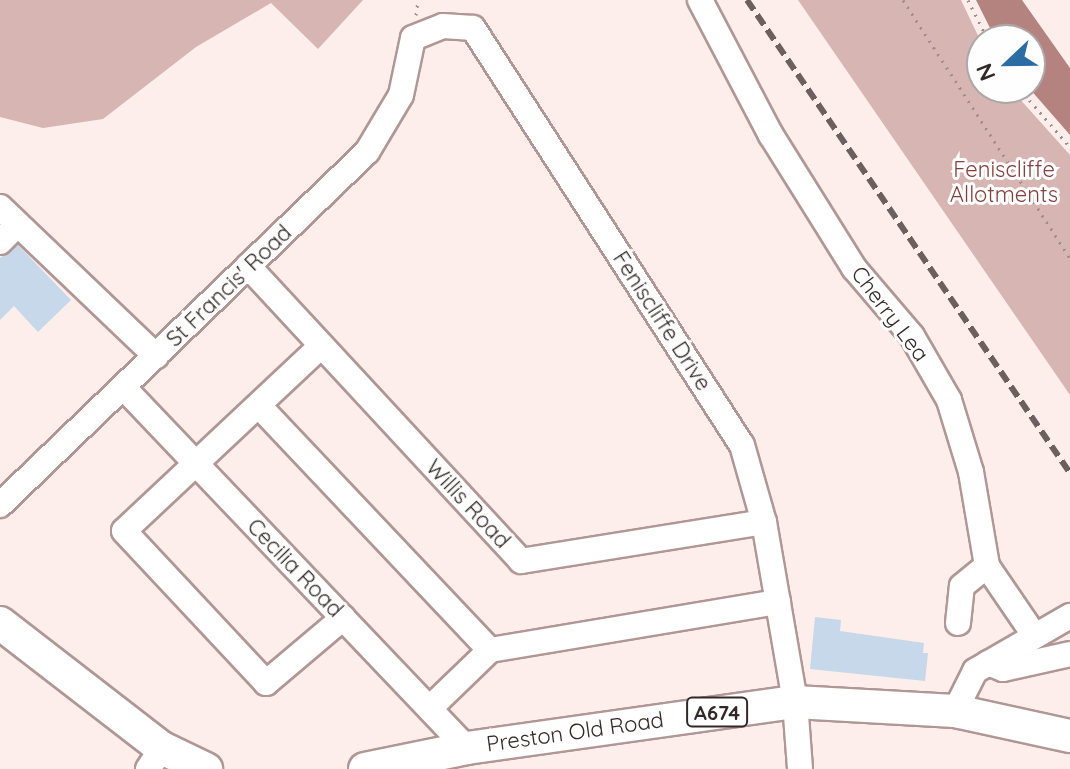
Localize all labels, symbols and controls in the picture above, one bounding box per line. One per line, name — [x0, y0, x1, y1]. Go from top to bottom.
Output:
north arrow — [966, 24, 1046, 104]
text: N — [970, 60, 1002, 85]
park label: Feniscliffe Allotments — [950, 156, 1058, 208]
street label: St Francis' Road — [161, 220, 297, 352]
street label: Feniscliffe Drive — [607, 246, 717, 396]
street label: Cherry Lea — [846, 261, 934, 367]
street label: Willis Road — [420, 454, 516, 554]
street label: Cecilia Road — [242, 513, 348, 623]
road number: A674 — [685, 696, 749, 728]
street label: Preston Old Road — [485, 706, 665, 758]

